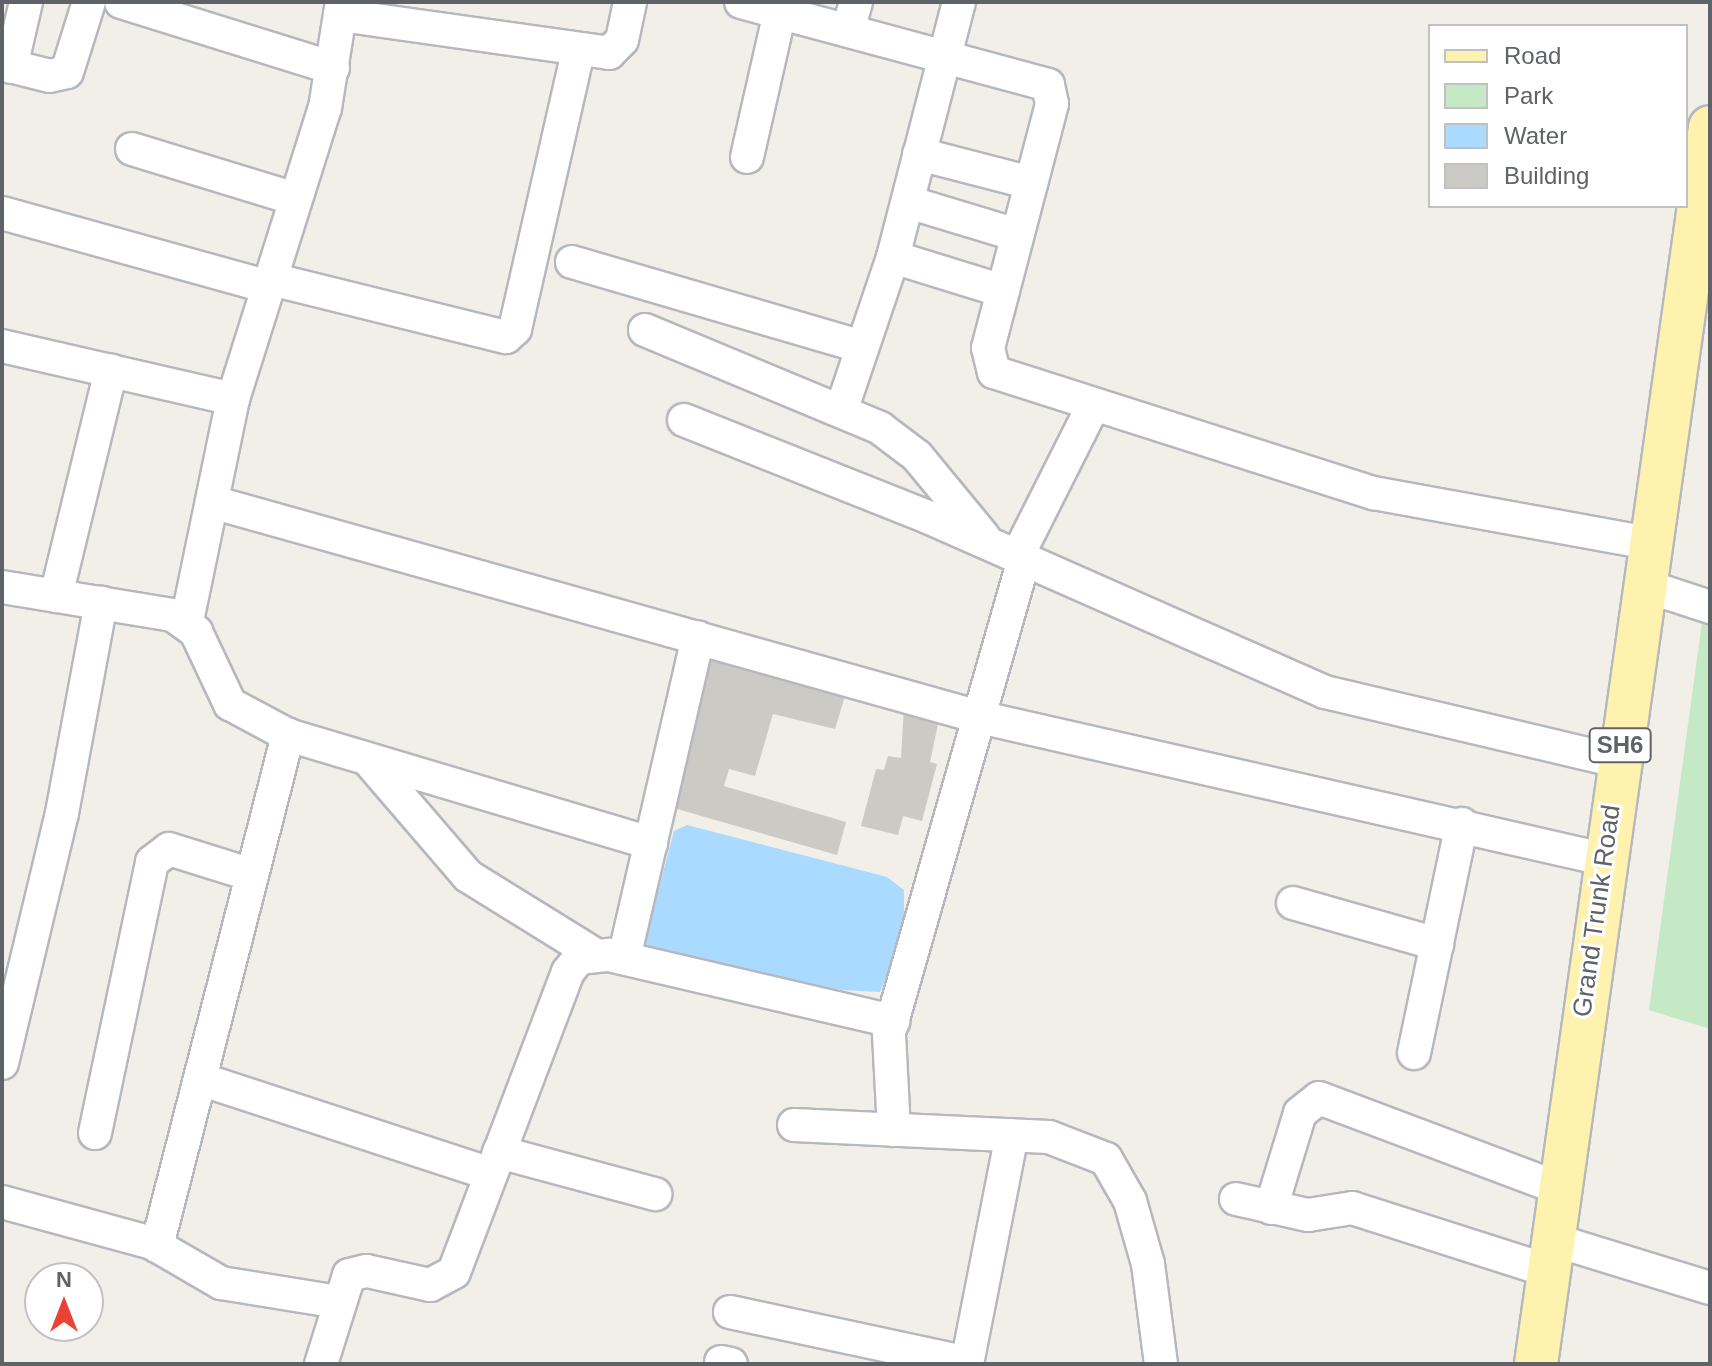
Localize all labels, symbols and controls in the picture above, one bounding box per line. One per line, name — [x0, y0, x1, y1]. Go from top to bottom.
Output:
legend — [1428, 24, 1688, 208]
text: Road — [1504, 42, 1561, 69]
text: Park — [1504, 82, 1553, 109]
text: Water — [1504, 122, 1567, 149]
text: Building — [1504, 162, 1589, 189]
road number: SH6 — [1588, 725, 1652, 765]
street label: Grand Trunk Road — [1567, 803, 1627, 1019]
north arrow — [24, 1262, 104, 1342]
text: N — [56, 1267, 72, 1292]

